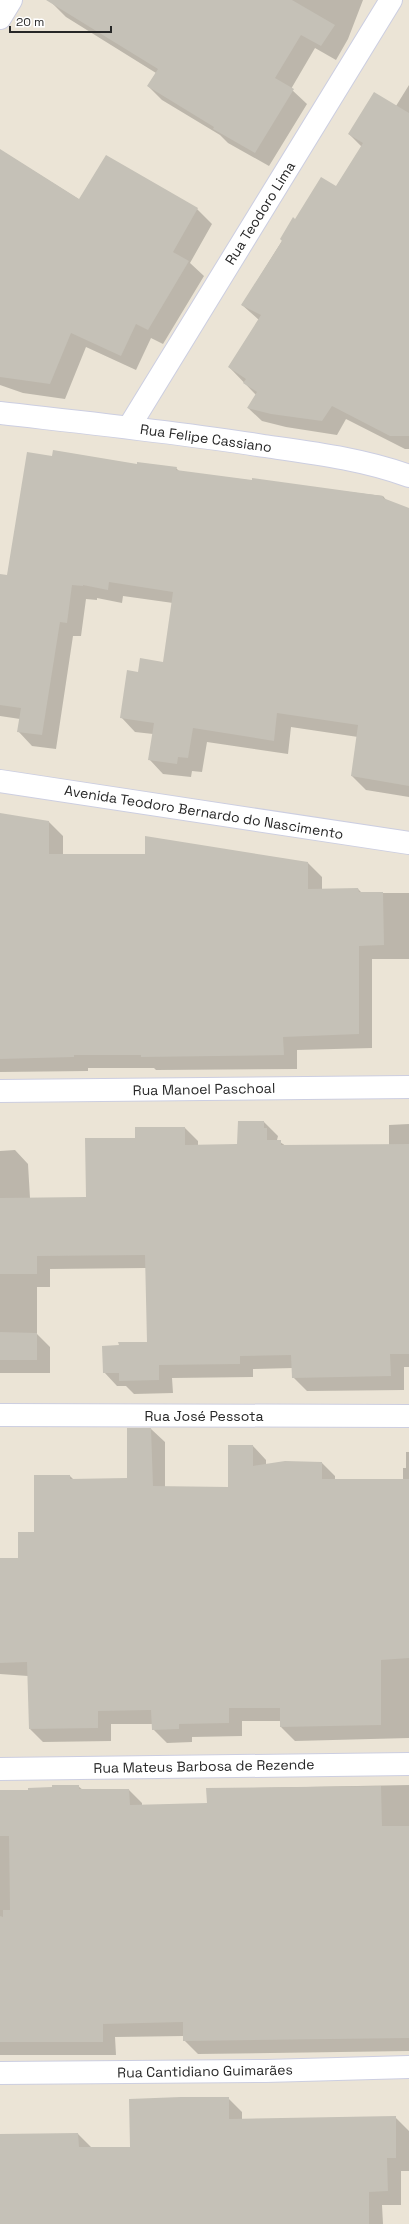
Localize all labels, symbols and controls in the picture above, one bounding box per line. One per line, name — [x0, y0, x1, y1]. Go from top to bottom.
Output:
scale bar — [10, 8, 111, 34]
text: 20 m — [16, 14, 44, 30]
street label: Rua Teodoro Lima — [221, 158, 299, 268]
street label: Rua Felipe Cassiano — [139, 420, 273, 456]
street label: Avenida Teodoro Bernardo do Nascimento — [63, 781, 345, 843]
street label: Rua Manoel Paschoal — [133, 1079, 275, 1099]
street label: Rua José Pessota — [145, 1407, 263, 1425]
street label: Rua Mateus Barbosa de Rezende — [93, 1755, 315, 1777]
street label: Rua Cantidiano Guimarães — [117, 2060, 293, 2082]

